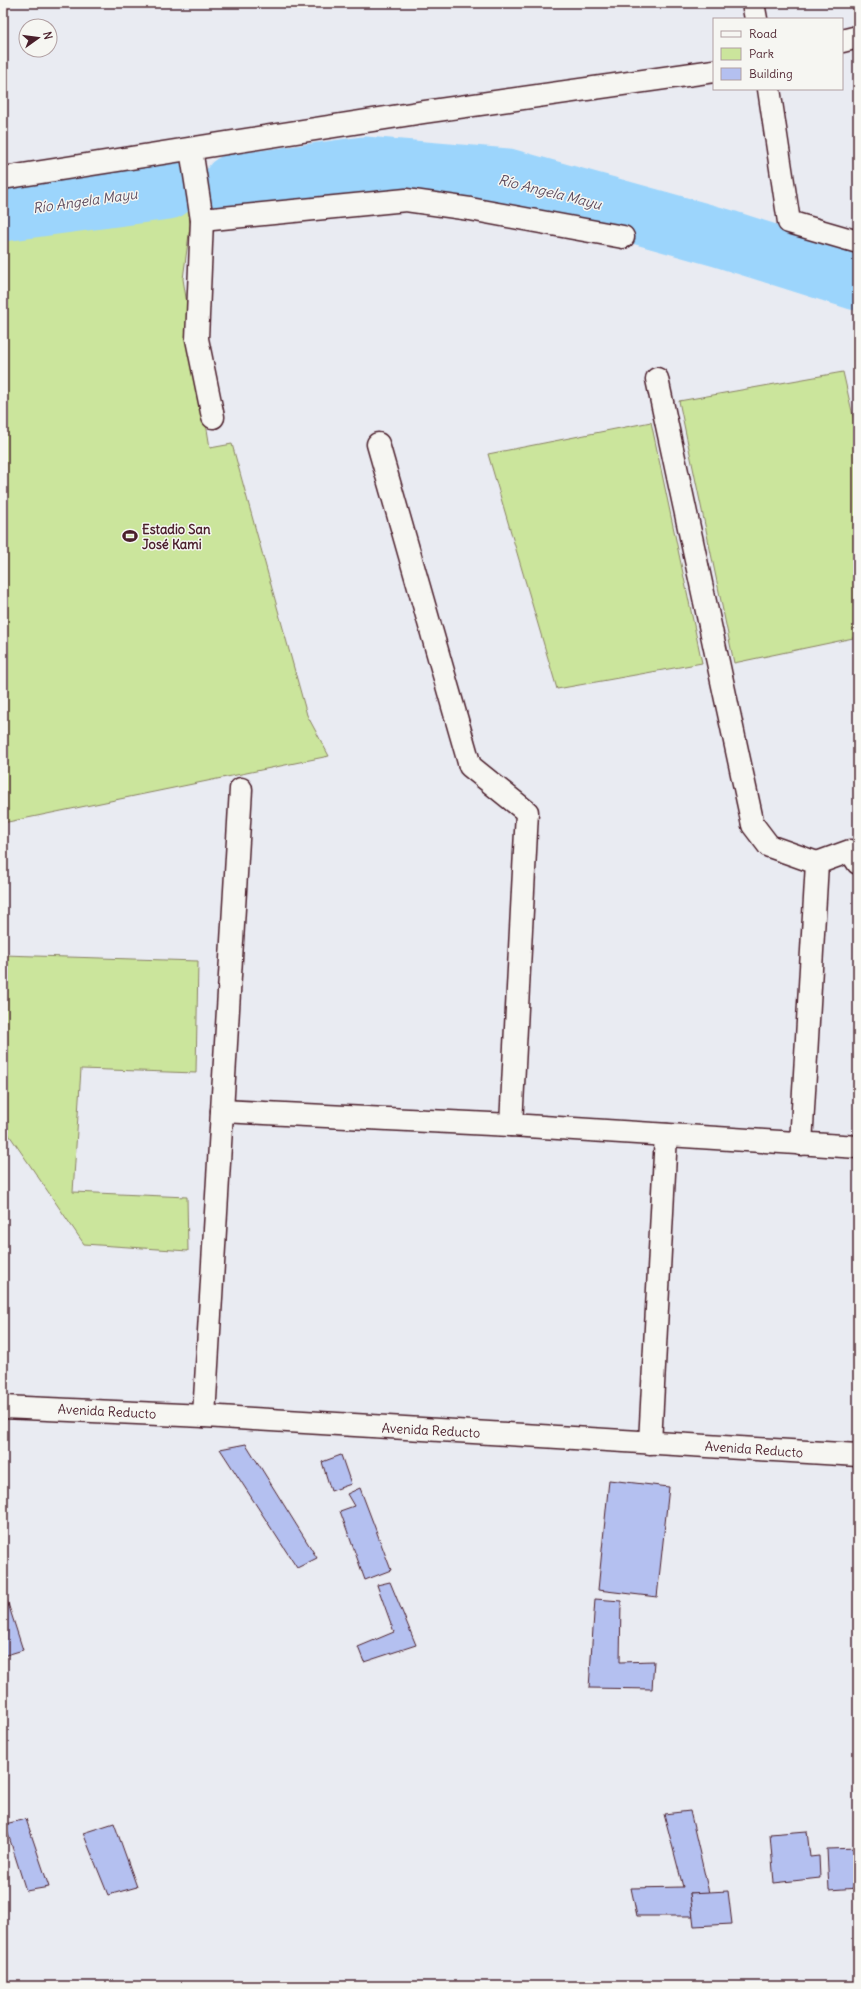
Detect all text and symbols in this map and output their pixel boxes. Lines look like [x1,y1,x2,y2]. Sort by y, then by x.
north arrow [18,18,58,58]
legend [713,18,843,90]
text: Road [749,26,777,41]
text: N [40,30,55,41]
text: Park [749,46,774,61]
text: Building [749,66,793,81]
water label: Río Angela Mayu [497,171,604,214]
water label: Río Angela Mayu [32,185,139,217]
place label: Estadio San José Kami [142,521,211,553]
sports icon: Estadio San José Kami [121,527,139,545]
street label: Avenida Reducto [57,1400,157,1423]
street label: Avenida Reducto [381,1419,481,1442]
street label: Avenida Reducto [704,1438,804,1461]

